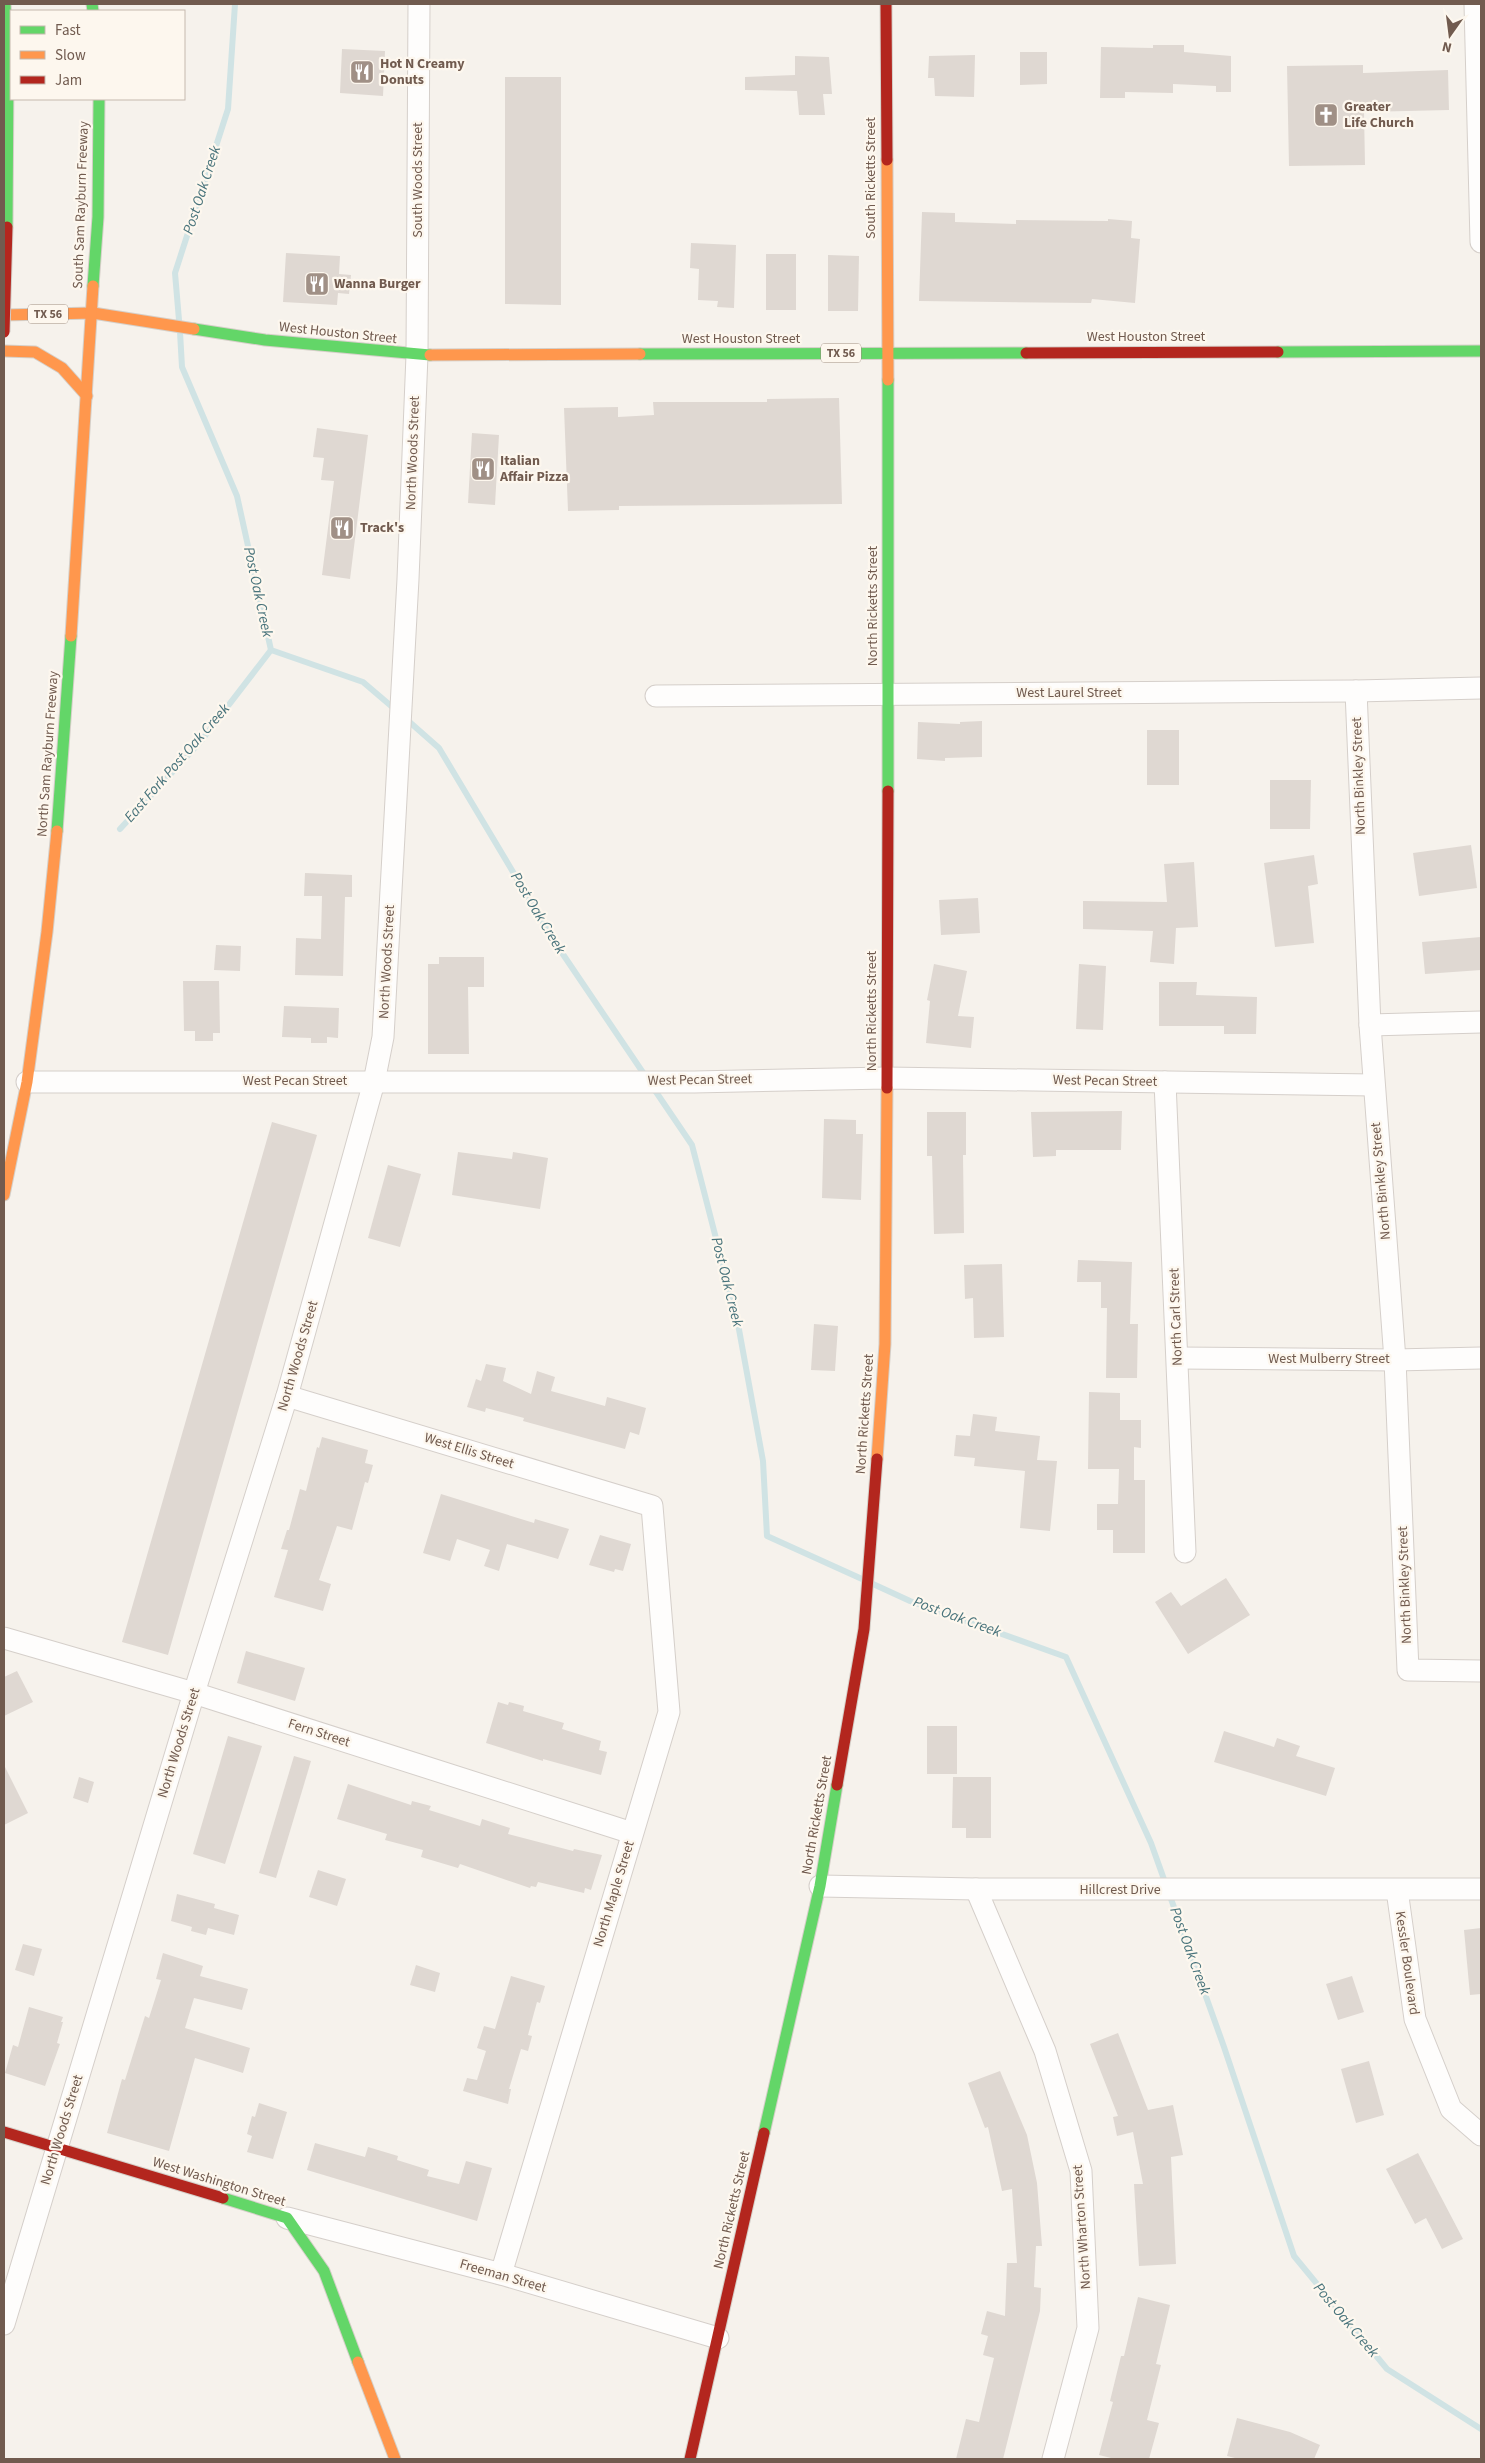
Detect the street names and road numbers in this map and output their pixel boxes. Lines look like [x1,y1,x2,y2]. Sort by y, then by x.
street label: South Ricketts Street [861,117,881,239]
street label: South Sam Rayburn Freeway [68,120,94,289]
street label: South Woods Street [408,122,428,238]
road number: TX 56 [28,304,68,324]
street label: West Houston Street [278,317,398,349]
street label: West Houston Street [1087,327,1206,347]
street label: West Houston Street [682,329,801,349]
road number: TX 56 [821,343,861,362]
street label: North Woods Street [401,395,425,510]
street label: North Ricketts Street [863,545,883,666]
street label: North Sam Rayburn Freeway [32,670,64,838]
street label: West Laurel Street [1016,683,1122,703]
street label: North Binkley Street [1347,716,1371,835]
street label: North Woods Street [374,904,400,1020]
street label: North Ricketts Street [862,950,882,1071]
street label: West Pecan Street [648,1069,753,1091]
street label: West Pecan Street [1053,1070,1158,1092]
street label: West Pecan Street [243,1071,347,1091]
street label: North Binkley Street [1366,1121,1396,1241]
street label: North Carl Street [1164,1267,1188,1366]
street label: North Woods Street [273,1298,323,1414]
street label: West Mulberry Street [1268,1349,1390,1369]
street label: North Ricketts Street [851,1353,879,1475]
street label: West Ellis Street [422,1428,517,1474]
street label: North Binkley Street [1393,1525,1417,1644]
street label: North Woods Street [153,1685,205,1801]
street label: Fern Street [285,1714,353,1752]
street label: North Ricketts Street [797,1754,837,1876]
street label: North Maple Street [588,1838,640,1950]
street label: Hillcrest Drive [1079,1880,1161,1900]
street label: Kessler Boulevard [1390,1910,1424,2016]
street label: North Woods Street [36,2072,88,2188]
street label: North Ricketts Street [709,2149,755,2271]
street label: West Washington Street [150,2152,288,2212]
street label: North Wharton Street [1068,2164,1096,2290]
street label: Freeman Street [457,2254,549,2298]

